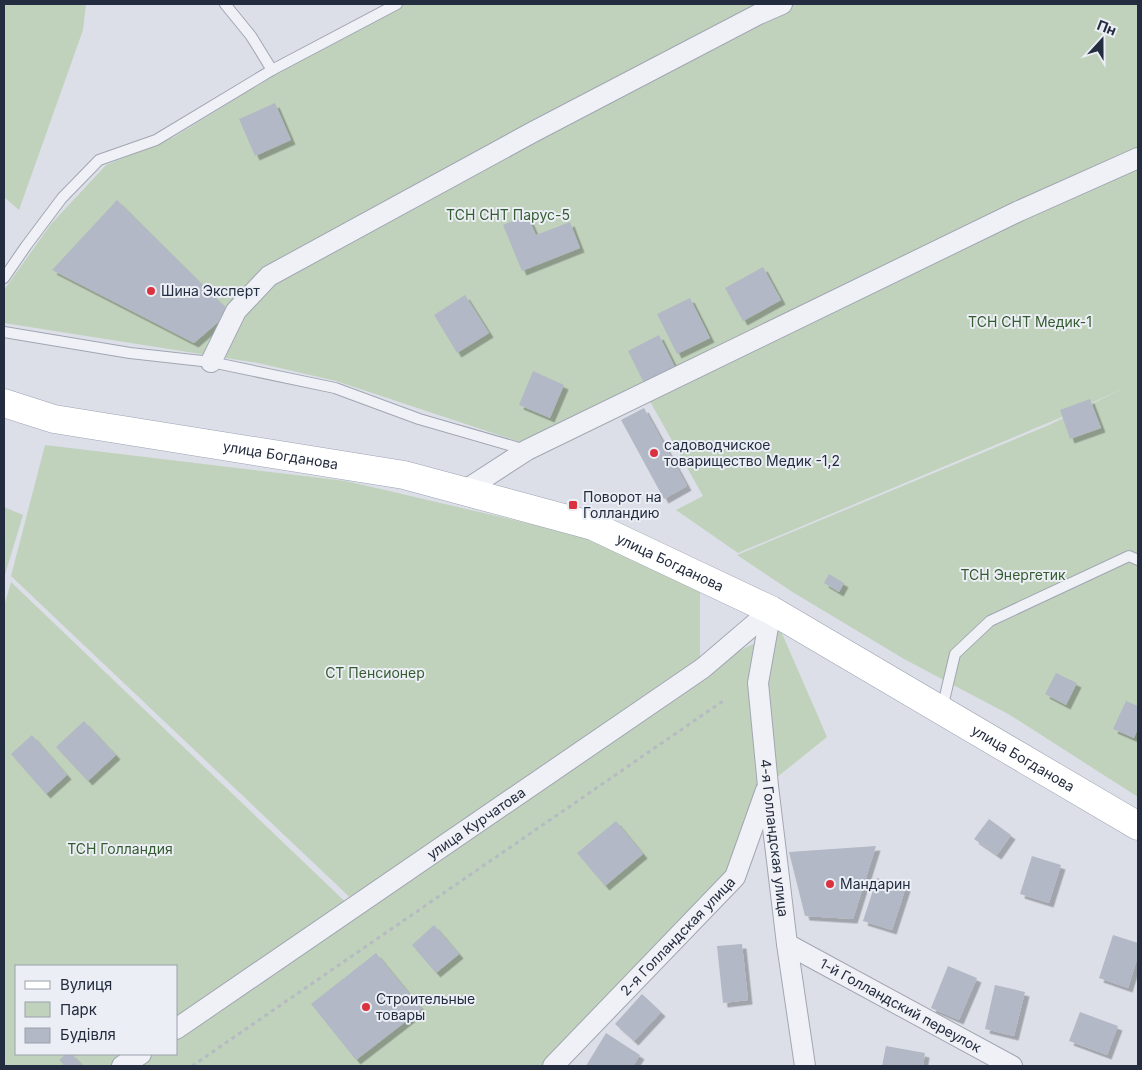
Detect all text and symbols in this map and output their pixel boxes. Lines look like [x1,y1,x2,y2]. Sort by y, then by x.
north arrow [1077,15,1127,65]
text: Пн [1095,16,1119,39]
park label: ТСН СНТ Парус-5 [446,206,570,223]
place label: Шина Эксперт [161,282,260,299]
marker: Шина Эксперт [145,285,157,297]
park label: ТСН СНТ Медик-1 [968,313,1092,330]
place label: садоводчиское товарищество Медик -1,2 [664,436,840,469]
street label: улица Богданова [222,437,340,472]
marker: садоводчиское товарищество Медик -1,2 [648,447,660,459]
place label: Поворот на Голландию [583,488,662,521]
marker: Поворот на Голландию [567,499,579,511]
street label: улица Богданова [614,529,727,594]
park label: ТСН Энергетик [960,566,1066,583]
park label: СТ Пенсионер [325,664,425,681]
street label: улица Богданова [969,721,1078,795]
street label: 4-я Голландская улица [757,758,793,918]
street label: улица Курчатова [423,783,529,863]
park label: ТСН Голландия [67,840,173,857]
street label: 2-я Голландская улица [617,873,738,999]
place label: Мандарин [840,875,911,892]
marker: Мандарин [824,878,836,890]
street label: 1-й Голландский переулок [817,954,985,1056]
legend [15,965,178,1055]
text: Вулиця [60,975,112,994]
place label: Строительные товары [376,990,475,1023]
text: Парк [60,1000,97,1019]
marker: Строительные товары [360,1001,372,1013]
text: Будівля [60,1025,116,1044]

